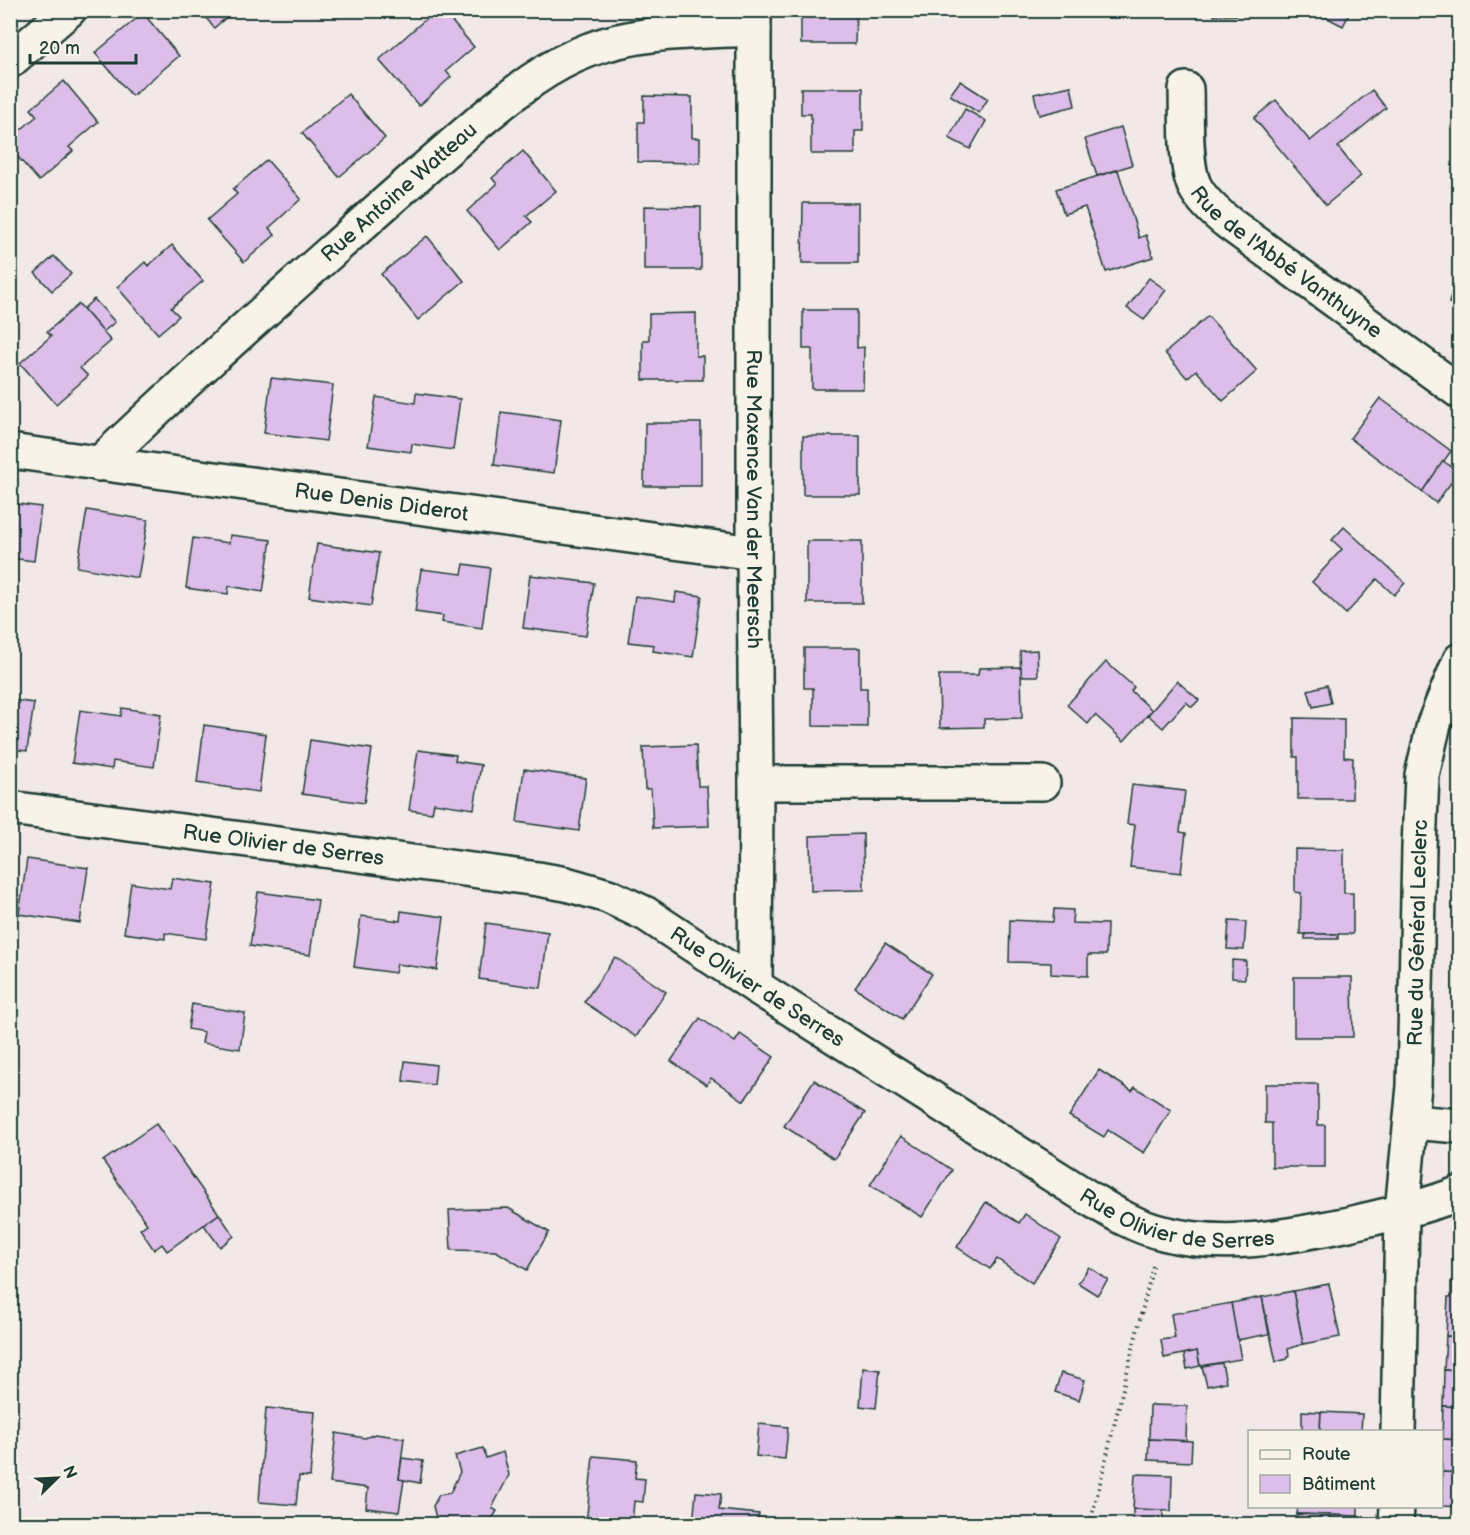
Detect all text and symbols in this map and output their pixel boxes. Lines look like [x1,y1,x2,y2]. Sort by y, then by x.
scale bar [30,27,136,65]
text: 20 m [39,38,80,59]
street label: Rue Antoine Watteau [316,117,482,267]
street label: Rue de l'Abbé Vanthuyne [1185,181,1387,344]
street label: Rue Maxence Van der Meersch [741,349,767,649]
street label: Rue Denis Diderot [293,478,471,526]
street label: Rue Olivier de Serres [181,819,386,871]
street label: Rue du Général Leclerc [1402,819,1433,1046]
street label: Rue Olivier de Serres [665,921,849,1052]
street label: Rue Olivier de Serres [1075,1183,1276,1253]
legend [1248,1430,1443,1508]
text: Route [1302,1444,1351,1465]
north arrow [27,1448,87,1508]
text: N [58,1463,80,1482]
text: Bâtiment [1302,1474,1376,1495]

